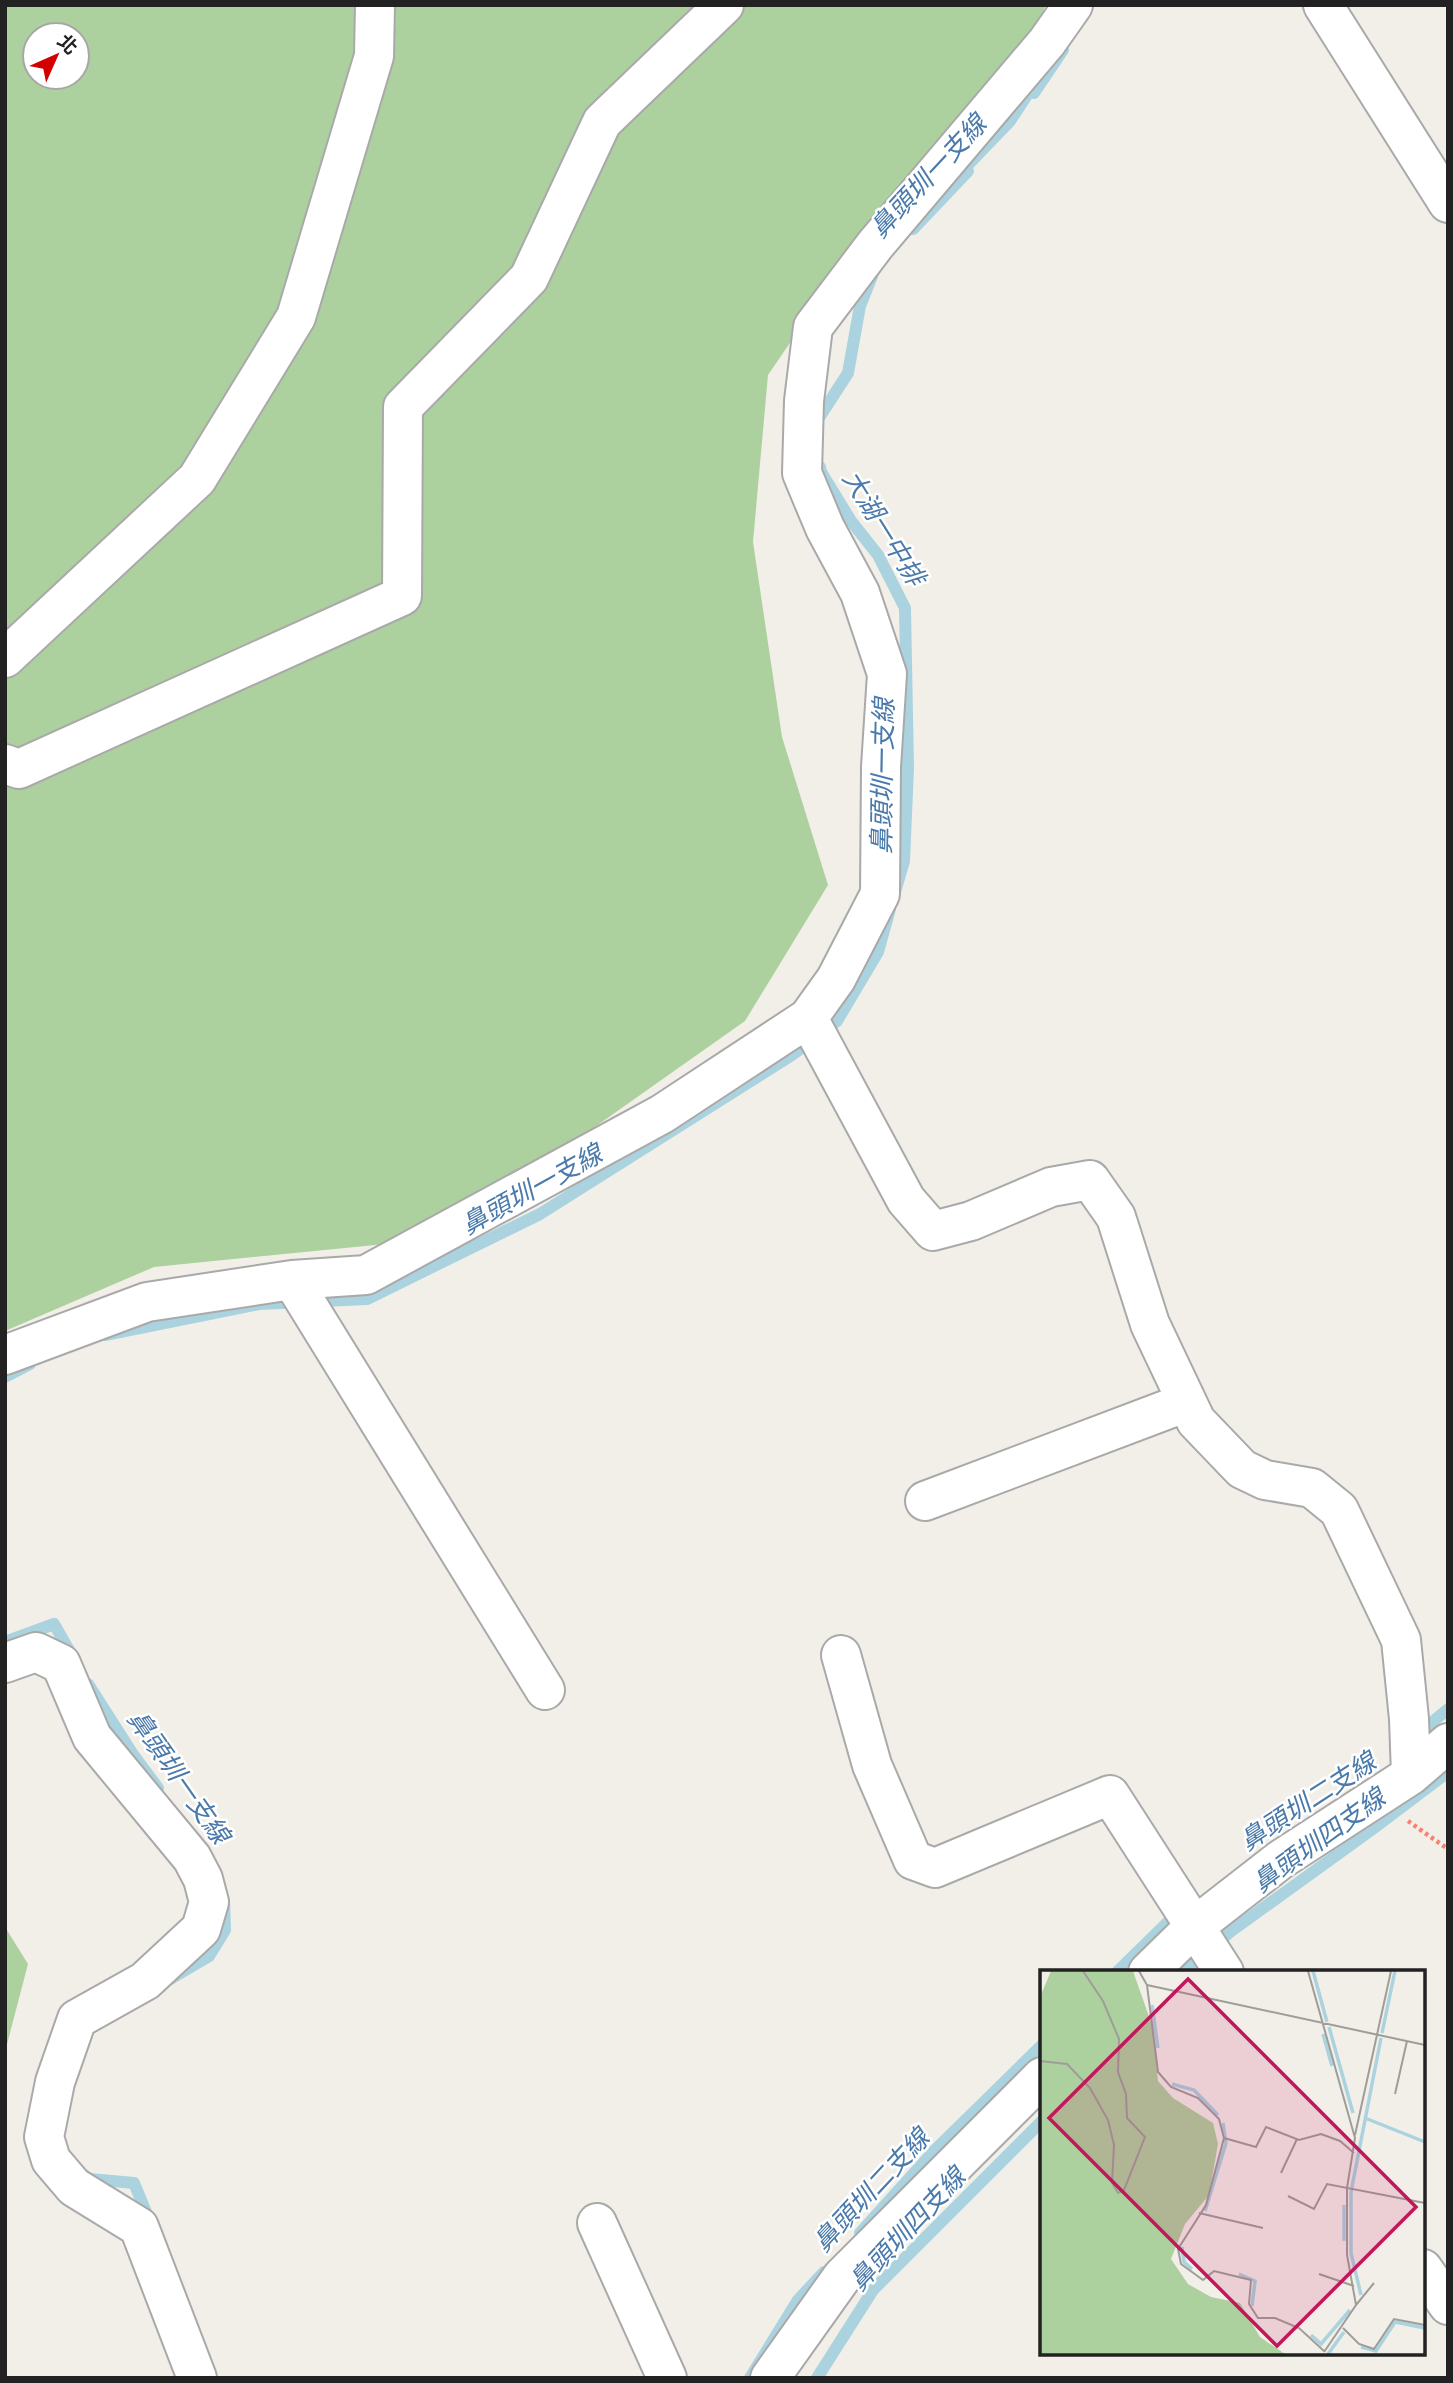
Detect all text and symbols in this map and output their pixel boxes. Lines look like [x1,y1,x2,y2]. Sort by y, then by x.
north arrow [21,21,91,91]
text: 北 [54,29,83,58]
water label: 鼻頭圳一支線 [862,105,994,243]
water label: 大湖一中排 [837,464,934,593]
water label: 鼻頭圳一支線 [864,695,898,854]
water label: 鼻頭圳一支線 [455,1135,609,1239]
water label: 鼻頭圳一支線 [123,1703,239,1851]
water label: 鼻頭圳二支線 [1233,1743,1383,1855]
water label: 鼻頭圳四支線 [1246,1779,1393,1897]
inset map [1040,1970,1425,2355]
water label: 鼻頭圳二支線 [805,2119,937,2257]
water label: 鼻頭圳四支線 [841,2158,973,2296]

